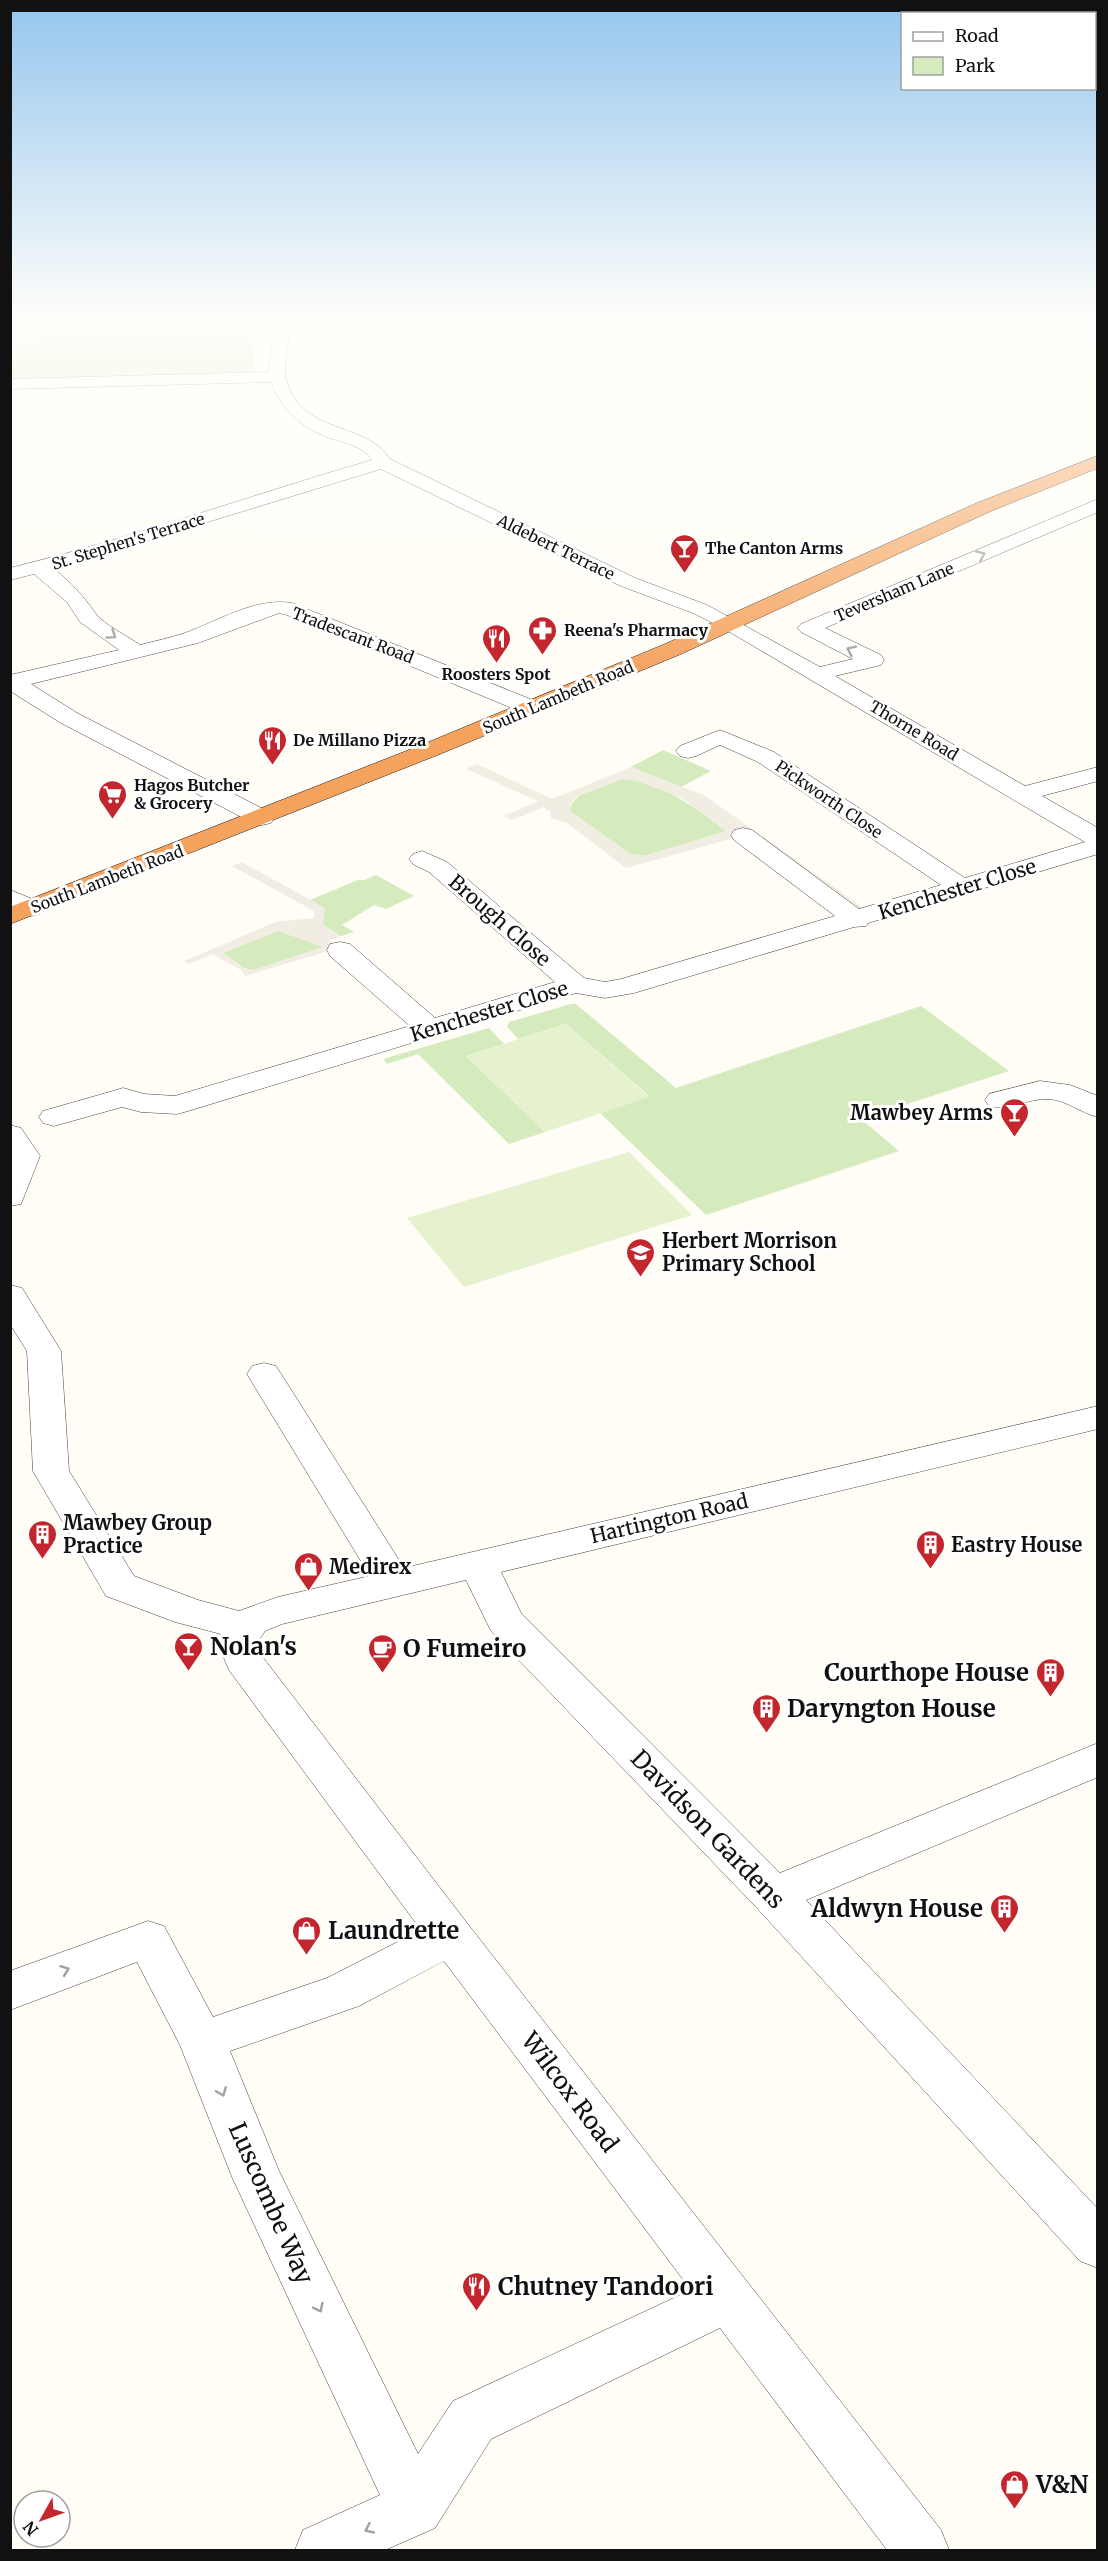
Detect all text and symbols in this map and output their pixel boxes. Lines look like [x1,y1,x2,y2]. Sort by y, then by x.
legend [901,12,1096,90]
text: Road [955,24,999,47]
text: Park [955,54,996,77]
street label: St. Stephen's Terrace [49,508,207,574]
street label: Aldebert Terrace [493,509,618,584]
bar icon: The Canton Arms [668,532,700,574]
place label: The Canton Arms [705,538,843,558]
one-way arrow [975,550,986,562]
street label: Teversham Lane [831,558,957,626]
street label: Tradescant Road [289,603,417,668]
pharmacy icon: Reena's Pharmacy [527,614,559,656]
place label: Reena's Pharmacy [564,620,708,640]
restaurant icon: Roosters Spot [480,622,512,664]
one-way arrow [105,628,116,639]
one-way arrow [847,645,858,657]
street label: South Lambeth Road [480,656,637,738]
place label: Roosters Spot [441,664,551,684]
street label: Thorne Road [866,696,962,764]
restaurant icon: De Millano Pizza [256,724,288,766]
place label: De Millano Pizza [293,730,426,750]
street label: Pickworth Close [772,756,886,842]
place label: Hagos Butcher & Grocery [134,775,250,813]
supermarket icon: Hagos Butcher & Grocery [97,778,129,820]
street label: South Lambeth Road [28,841,186,917]
street label: Kenchester Close [875,853,1039,925]
street label: Brough Close [444,869,556,971]
street label: Kenchester Close [407,975,571,1047]
bar icon: Mawbey Arms [998,1096,1030,1138]
place label: Mawbey Arms [850,1100,993,1125]
place label: Herbert Morrison Primary School [662,1228,837,1276]
school or university icon: Herbert Morrison Primary School [625,1236,657,1278]
street label: Hartington Road [588,1488,750,1548]
place label: Mawbey Group Practice [63,1510,212,1558]
building icon: Mawbey Group Practice [26,1518,58,1560]
building icon: Eastry House [914,1528,946,1570]
place label: Eastry House [951,1532,1083,1557]
shop icon: Medirex [292,1550,324,1592]
place label: Medirex [329,1554,412,1579]
bar icon: Nolan's [173,1630,205,1672]
place label: Nolan's [210,1631,297,1662]
cafe icon: O Fumeiro [366,1632,398,1674]
place label: O Fumeiro [403,1633,526,1664]
building icon: Courthope House [1034,1656,1066,1698]
place label: Courthope House [824,1657,1029,1688]
building icon: Daryngton House [750,1692,782,1734]
place label: Daryngton House [787,1693,996,1724]
street label: Davidson Gardens [624,1743,792,1915]
building icon: Aldwyn House [988,1892,1020,1934]
place label: Aldwyn House [810,1893,983,1924]
shop icon: Laundrette [291,1914,323,1956]
place label: Laundrette [328,1915,459,1946]
one-way arrow [59,1965,70,1977]
street label: Wilcox Road [514,2025,625,2158]
one-way arrow [215,2085,227,2096]
street label: Luscombe Way [222,2117,320,2289]
restaurant icon: Chutney Tandoori [461,2270,493,2312]
place label: Chutney Tandoori [498,2271,713,2302]
one-way arrow [312,2301,323,2312]
shop icon: V&N [999,2468,1031,2510]
place label: V&N [1035,2469,1088,2500]
north arrow [12,2489,72,2549]
text: N [19,2517,42,2540]
one-way arrow [364,2522,375,2534]

